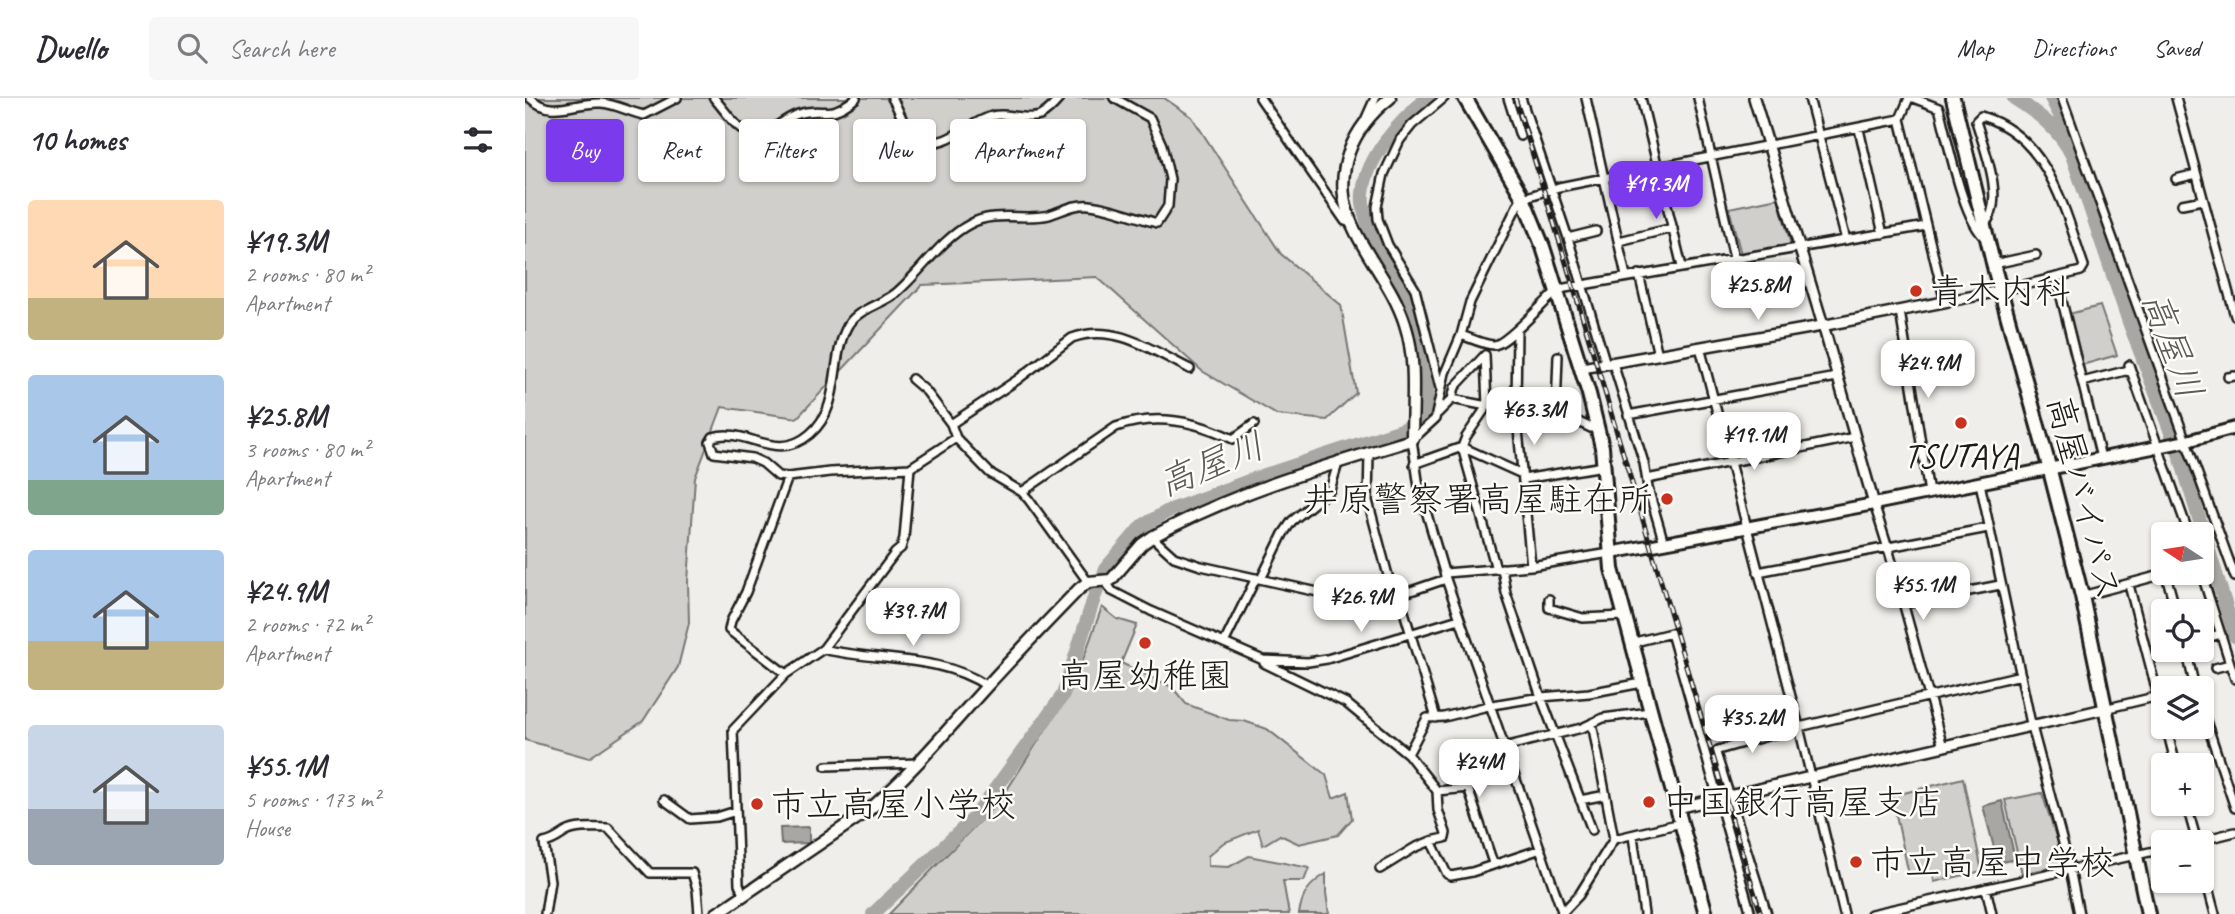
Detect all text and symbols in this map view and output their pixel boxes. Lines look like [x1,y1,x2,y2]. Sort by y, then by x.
search box [149,17,639,80]
text: Dwello [35,27,107,69]
icon: search [173,29,211,67]
text: Search here [229,32,335,65]
text: Map [1957,33,1994,63]
text: Directions [2032,33,2115,63]
text: Saved [2153,33,2200,63]
chip: Buy [546,119,624,182]
chip: Rent [638,119,725,182]
chip: Filters [739,119,839,182]
chip: New [853,119,936,182]
chip: Apartment [950,119,1086,182]
text: 10 homes [28,121,126,159]
icon: filters [459,121,497,159]
pin: ¥19.3M [1599,162,1713,221]
text: ¥19.3M [1625,169,1687,198]
text: ¥19.3M [245,222,326,260]
icon: home [84,228,168,312]
text: 2 rooms · 80 m² [245,260,369,289]
pin: ¥25.8M [1701,262,1815,322]
place label: 青木内科 [1930,269,2070,314]
text: ¥25.8M [1727,270,1789,299]
marker: 青木内科 [1908,283,1924,299]
water label: 高屋川 [2132,285,2214,405]
text: Apartment [245,289,330,318]
pin: ¥24.9M [1871,341,1985,400]
text: ¥24.9M [1897,348,1959,377]
pin: ¥63.3M [1477,388,1591,447]
street label: 高屋バイパス [2037,391,2131,605]
text: ¥63.3M [1502,395,1566,424]
text: ¥25.8M [245,397,326,435]
icon: home [84,403,168,487]
pin: ¥19.1M [1697,412,1811,472]
marker: TSUTAYA [1953,415,1969,431]
text: ¥19.1M [1723,420,1785,449]
water label: 高屋川 [1151,421,1271,507]
place label: TSUTAYA [1903,433,2020,478]
text: 3 rooms · 80 m² [245,435,369,464]
text: Apartment [245,464,330,493]
place label: 井原警察署高屋駐在所 [1303,477,1653,522]
marker: 井原警察署高屋駐在所 [1659,491,1675,507]
north arrow [2151,522,2214,584]
map controls [2151,522,2214,893]
pin: ¥55.1M [1866,562,1980,622]
text: ¥55.1M [1892,570,1954,599]
text: ¥24.9M [245,572,326,610]
pin: ¥26.9M [1304,574,1418,634]
icon: home [84,578,168,662]
text: ¥26.9M [1330,582,1392,611]
pin: ¥39.7M [856,588,970,648]
text: ¥39.7M [882,596,944,625]
button: locate [2151,599,2214,662]
text: 2 rooms · 72 m² [245,610,369,639]
marker: 高屋幼稚園 [1137,635,1153,651]
text: Apartment [245,639,330,668]
place label: 高屋幼稚園 [1057,653,1233,698]
button: layers [2151,676,2214,739]
pin: ¥35.2M [1695,696,1809,755]
text: ¥35.2M [1721,703,1783,732]
pin: ¥24M [1438,740,1520,799]
text: ¥55.1M [245,747,326,785]
text: ¥24M [1455,747,1503,776]
icon: home [84,753,168,837]
button: + [2151,753,2214,816]
place label: 中国銀行高屋支店 [1663,780,1943,825]
place label: 市立高屋小学校 [771,782,1016,827]
text: 5 rooms · 173 m² [245,785,380,814]
marker: 中国銀行高屋支店 [1641,794,1657,810]
marker: 市立高屋小学校 [749,796,765,812]
text: House [245,814,290,843]
button: − [2151,830,2214,893]
place label: 市立高屋中学校 [1870,840,2115,885]
marker: 市立高屋中学校 [1848,854,1864,870]

